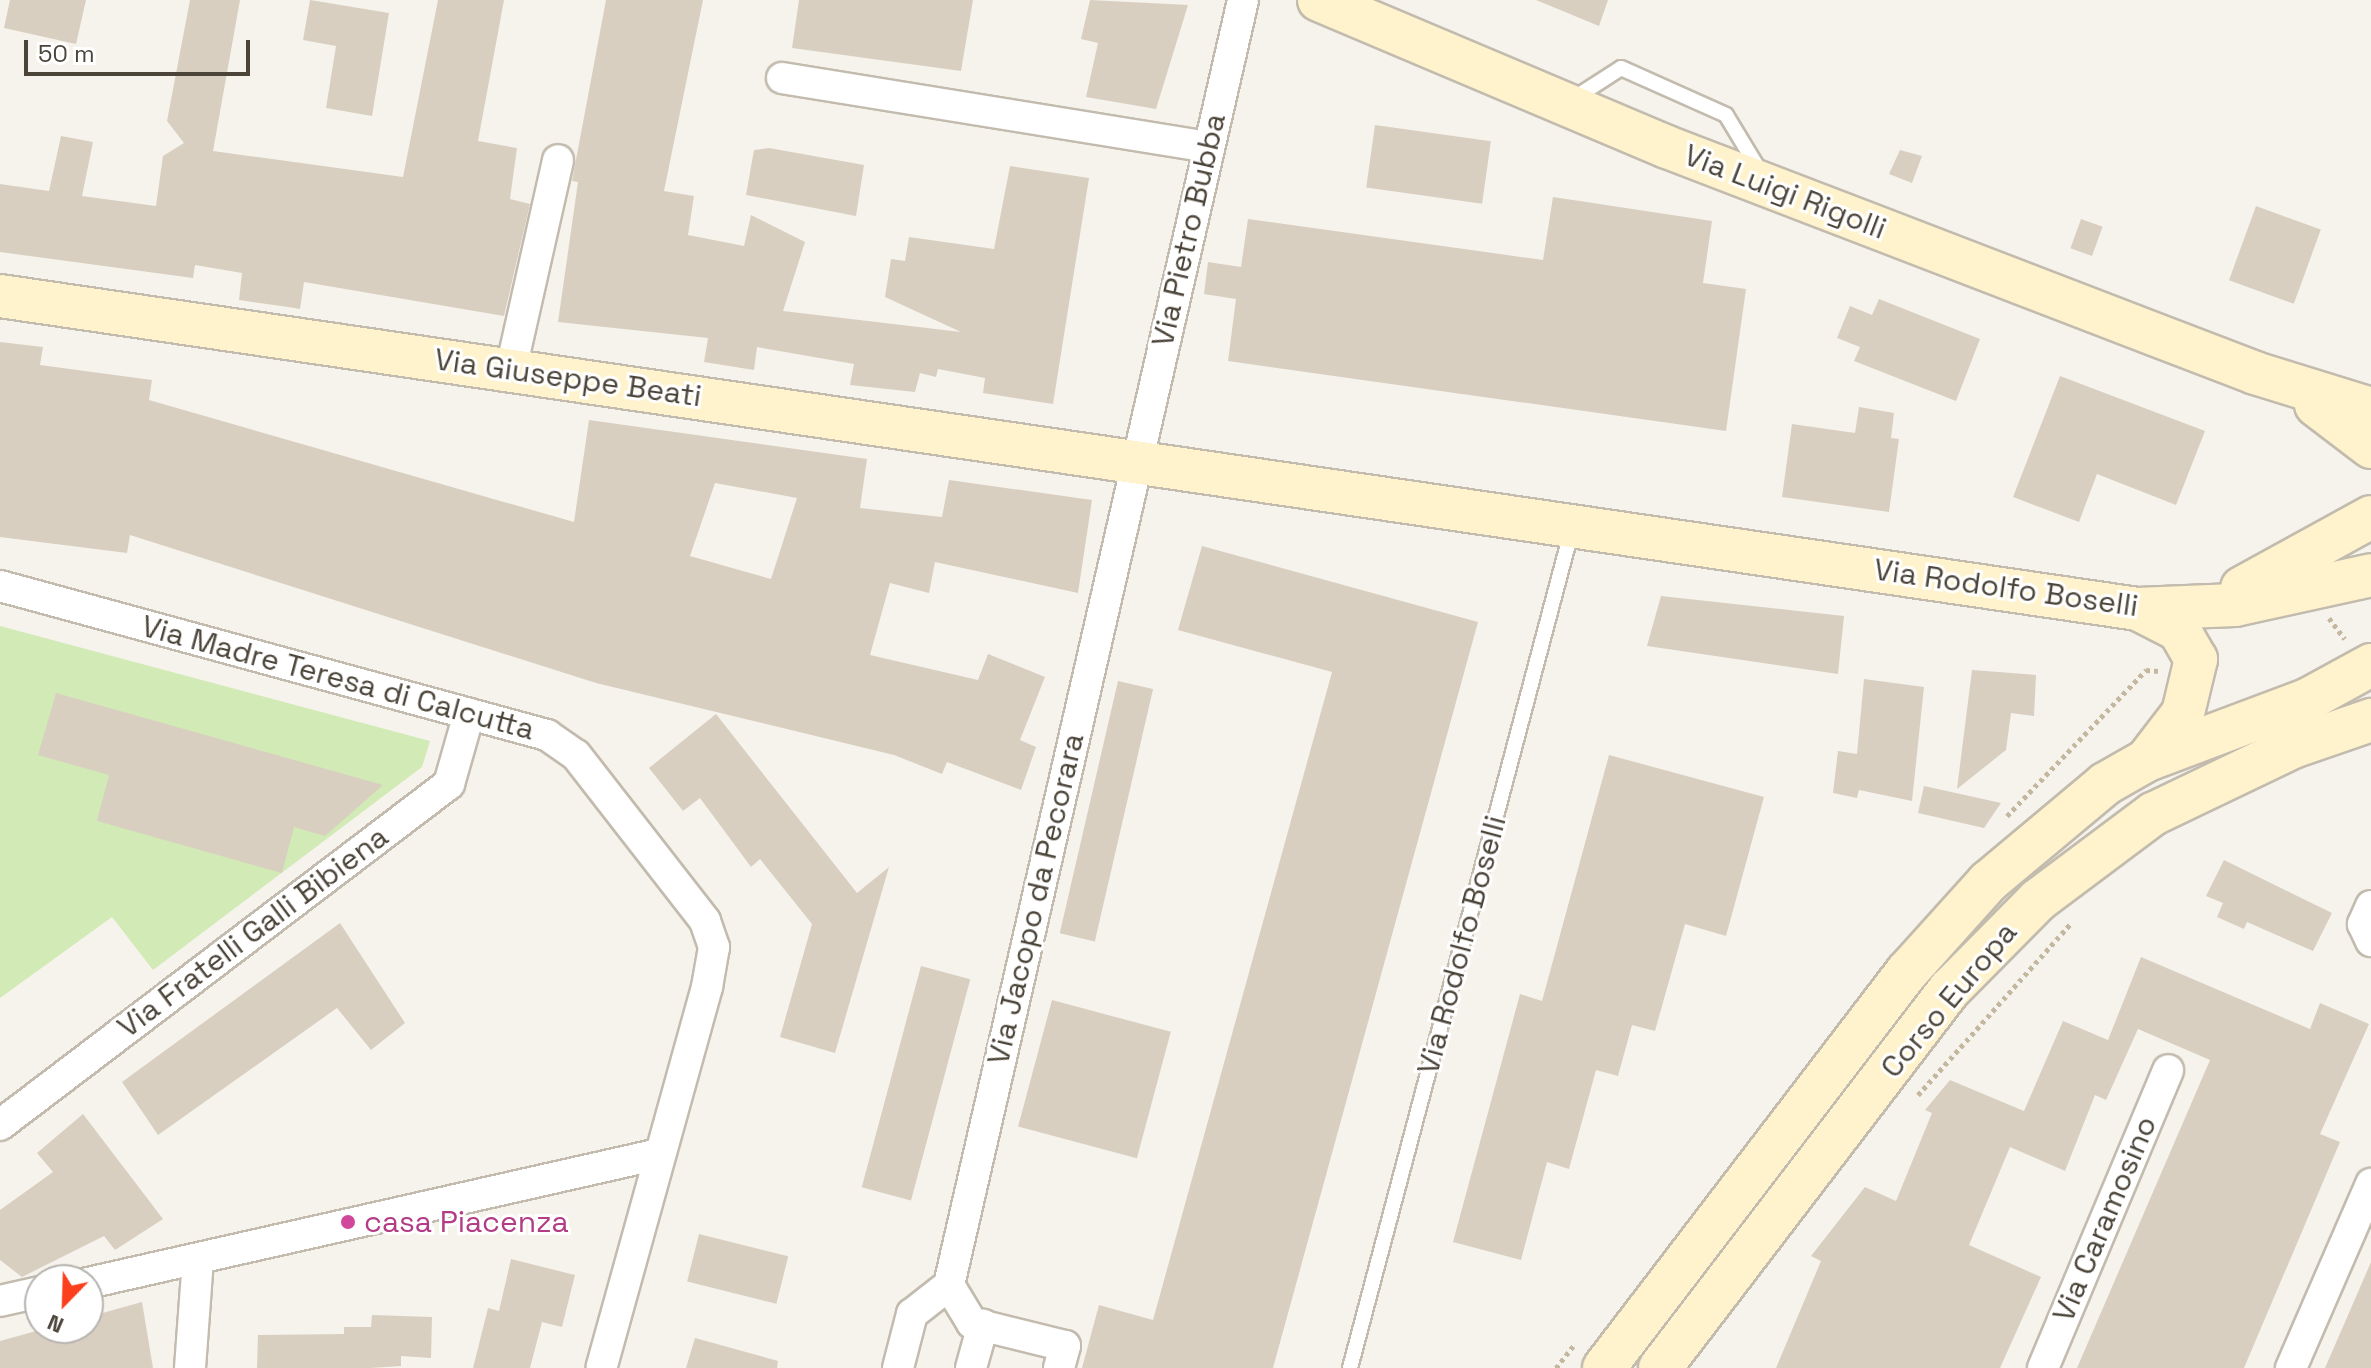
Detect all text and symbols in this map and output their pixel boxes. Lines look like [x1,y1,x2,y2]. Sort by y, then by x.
scale bar [28,24,254,74]
text: 50 m [38,38,95,69]
street label: Via Pietro Bubba [1145,110,1233,350]
street label: Via Luigi Rigolli [1679,137,1891,247]
street label: Via Giuseppe Beati [432,341,704,415]
street label: Via Rodolfo Boselli [1872,552,2140,624]
street label: Via Madre Teresa di Calcutta [137,608,539,748]
street label: Via Jacopo da Pecorara [980,730,1092,1068]
street label: Via Rodolfo Boselli [1410,812,1514,1078]
street label: Via Fratelli Galli Bibiena [111,819,395,1045]
street label: Corso Europa [1874,915,2024,1085]
street label: Via Caramosino [2045,1111,2165,1327]
place label: casa Piacenza [364,1204,569,1240]
marker: casa Piacenza [339,1213,357,1231]
north arrow [24,1264,104,1344]
text: N [43,1308,68,1340]

